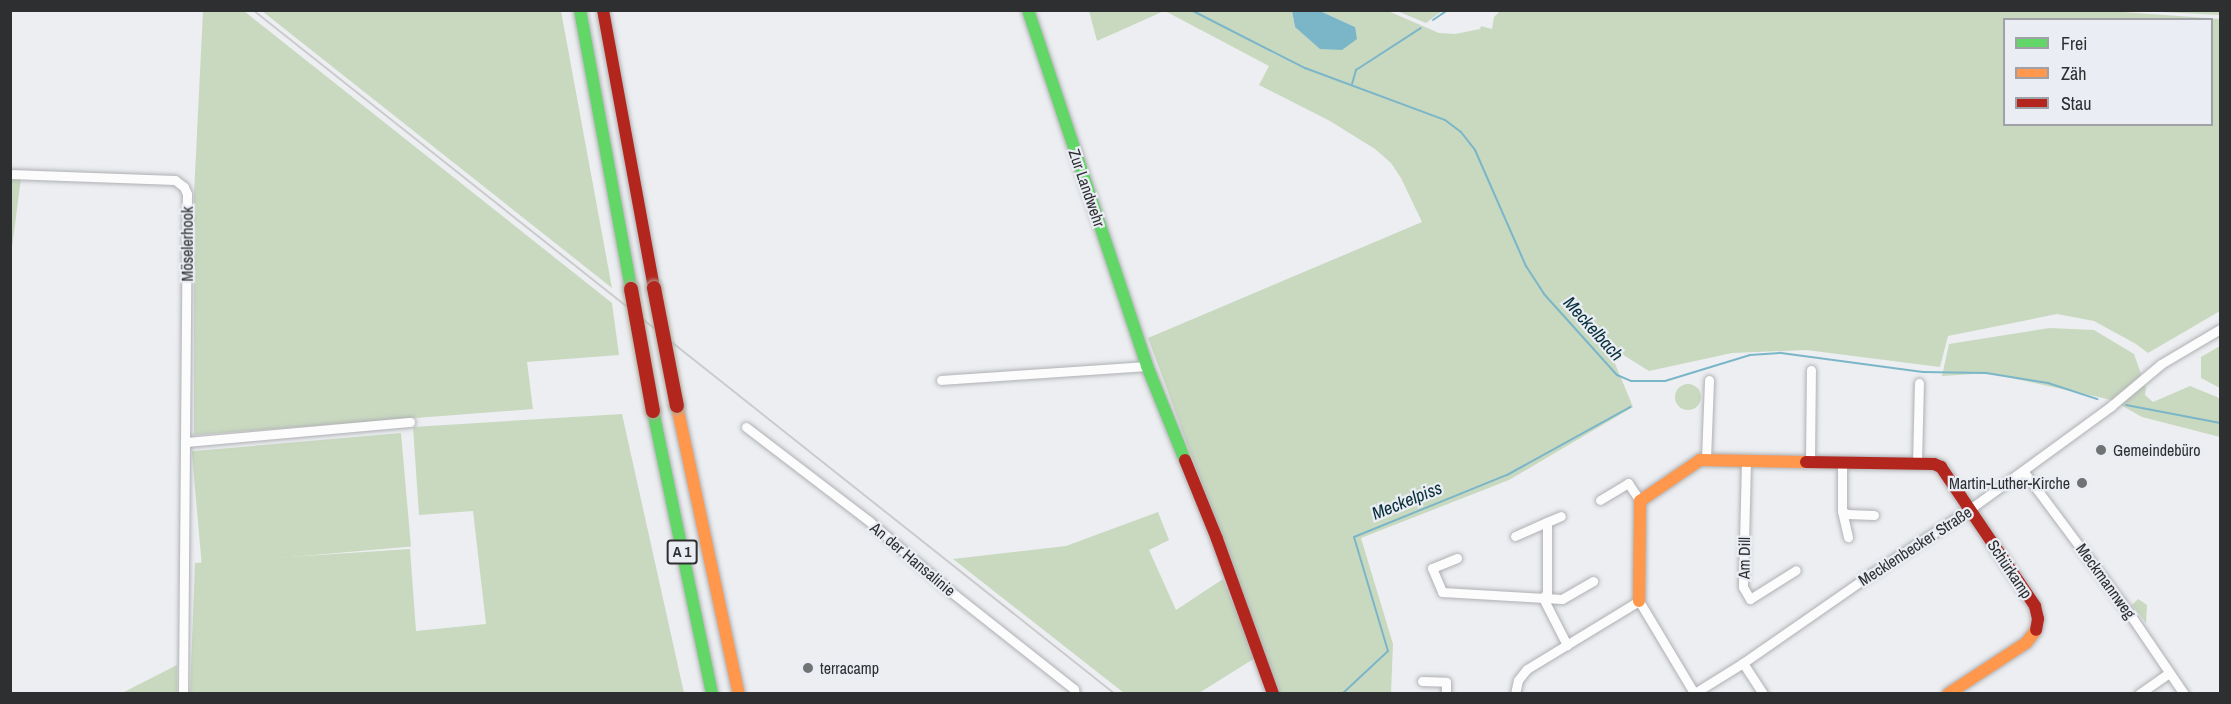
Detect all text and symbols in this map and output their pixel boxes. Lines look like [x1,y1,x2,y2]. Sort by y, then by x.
legend [2003,18,2213,126]
text: Frei [2061,31,2087,56]
text: Zäh [2061,61,2086,86]
text: Stau [2061,91,2091,116]
street label: Zur Landwehr [1065,147,1109,229]
street label: Möselerhook [177,206,197,282]
water label: Meckelbach [1559,293,1627,365]
place label: Gemeindebüro [2113,440,2201,460]
marker: Gemeindebüro [2094,443,2108,457]
place label: Martin-Luther-Kirche [1949,473,2070,493]
marker: Martin-Luther-Kirche [2075,476,2089,490]
water label: Meckelpiss [1369,477,1445,525]
street label: Mecklenbecker Straße [1855,502,1975,590]
street label: An der Hansalinie [867,518,959,600]
street label: Schürkamp [1983,536,2037,602]
street label: Am Dill [1734,537,1754,579]
road number: A 1 [666,540,698,564]
street label: Meckmannweg [2072,540,2140,622]
place label: terracamp [820,658,879,678]
marker: terracamp [801,661,815,675]

